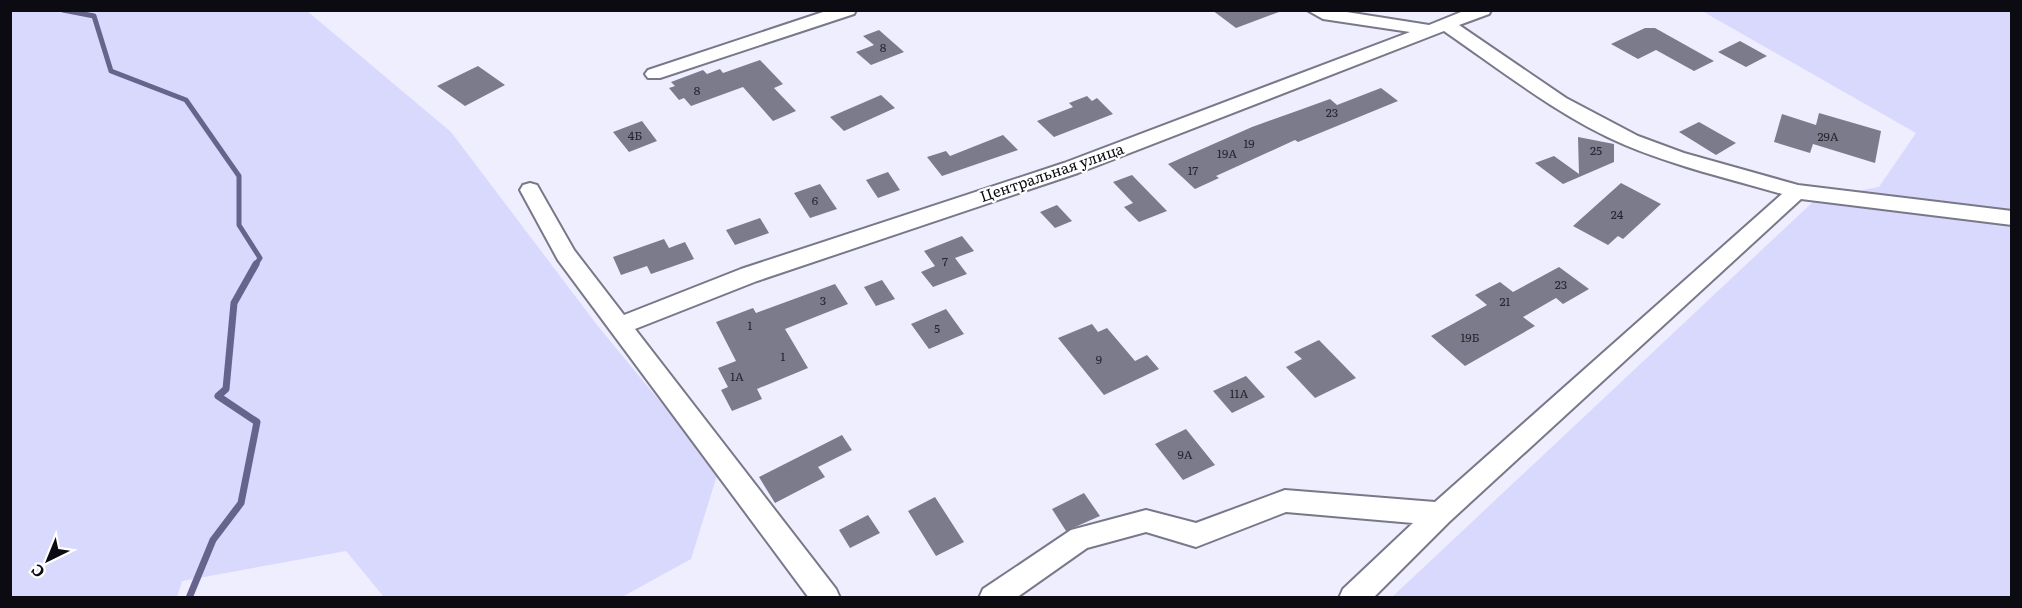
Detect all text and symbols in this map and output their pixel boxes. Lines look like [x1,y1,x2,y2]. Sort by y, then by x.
house number: 8 [880,38,887,56]
house number: 8 [694,81,701,99]
house number: 23 [1326,103,1338,121]
house number: 4Б [628,126,642,144]
house number: 29А [1817,127,1839,145]
house number: 19 [1243,134,1255,152]
street label: Центральная улица [976,136,1127,207]
house number: 25 [1590,141,1602,159]
house number: 19А [1217,144,1237,162]
house number: 17 [1188,161,1198,179]
house number: 6 [812,191,819,209]
house number: 24 [1611,205,1624,223]
house number: 7 [942,252,948,270]
house number: 23 [1555,275,1567,293]
house number: 3 [820,291,826,309]
house number: 21 [1500,292,1511,310]
house number: 1 [748,316,753,334]
house number: 5 [934,319,940,337]
house number: 19Б [1460,328,1480,346]
house number: 1 [781,347,786,365]
house number: 9 [1096,350,1102,368]
house number: 1А [730,367,744,385]
house number: 11А [1230,384,1248,402]
house number: 9А [1177,445,1193,463]
north arrow [18,530,78,590]
text: С [25,559,49,584]

